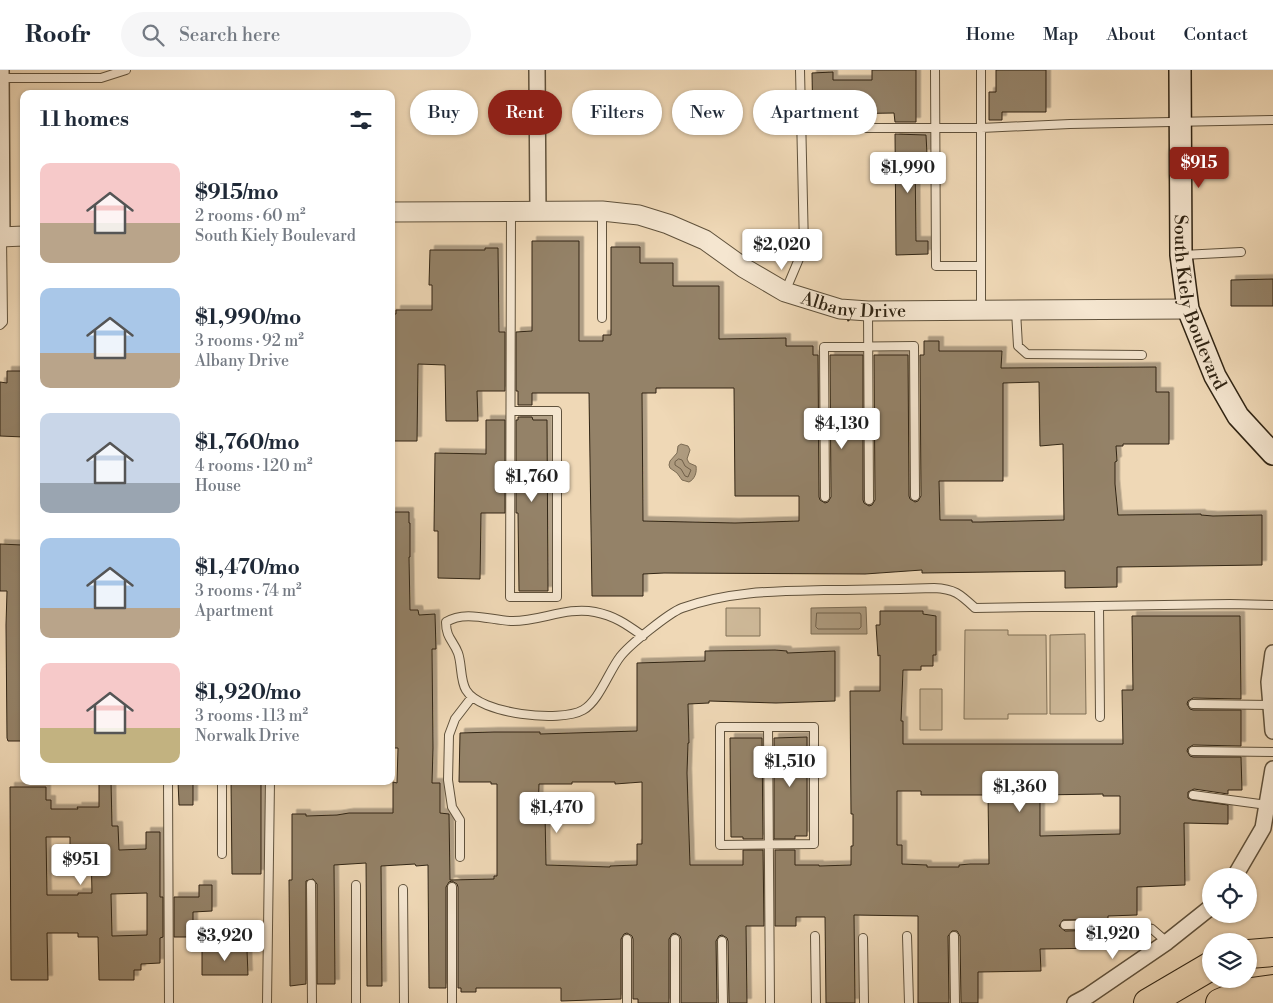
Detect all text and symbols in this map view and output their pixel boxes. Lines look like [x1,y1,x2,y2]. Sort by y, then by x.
search box [121,12,471,57]
text: Roofr [25,20,91,50]
icon: search [139,21,167,49]
text: Search here [179,23,280,47]
text: Home [966,23,1015,46]
text: Map [1043,23,1079,46]
text: About [1107,23,1156,46]
text: Contact [1184,23,1248,46]
chip: Buy [410,90,478,135]
chip: Rent [488,90,562,135]
chip: Filters [572,90,662,135]
chip: New [672,90,743,135]
chip: Apartment [753,90,877,135]
icon: filters [347,106,375,134]
text: 11 homes [40,107,129,133]
pin: $915 [1169,146,1229,189]
pin: $1,990 [867,152,949,194]
text: $915 [1181,153,1217,173]
text: $1,990 [881,158,935,178]
text: $915/mo [195,180,279,206]
icon: home [80,183,140,243]
text: 2 rooms · 60 m² [195,206,306,226]
street label: South Kiely Boulevard [1169,214,1232,395]
text: South Kiely Boulevard [195,226,356,246]
pin: $2,020 [741,228,823,271]
text: $2,020 [753,235,811,255]
street label: Albany Drive [797,286,906,323]
text: $1,990/mo [195,305,301,331]
icon: home [80,308,140,368]
text: 3 rooms · 92 m² [195,331,304,351]
text: Albany Drive [195,351,289,371]
pin: $4,130 [801,408,883,450]
text: $4,130 [815,414,869,434]
text: $1,760/mo [195,430,300,456]
icon: home [80,433,140,493]
text: 4 rooms · 120 m² [195,456,313,476]
pin: $1,760 [491,460,573,503]
text: $1,760 [506,467,558,487]
text: House [195,476,241,496]
text: $1,470/mo [195,555,300,581]
icon: home [80,558,140,618]
text: 3 rooms · 74 m² [195,581,302,601]
text: Apartment [195,601,274,621]
text: $1,920/mo [195,680,301,706]
icon: home [80,683,140,743]
text: 3 rooms · 113 m² [195,706,308,726]
text: Norwalk Drive [195,726,300,746]
pin: $1,510 [749,746,831,788]
text: $1,510 [764,752,816,772]
pin: $1,360 [979,770,1061,813]
text: $1,360 [993,777,1047,797]
pin: $1,470 [516,792,598,834]
text: $1,470 [531,798,583,818]
pin: $951 [51,844,111,886]
text: $951 [62,850,100,870]
map controls [1202,868,1257,988]
button: locate [1202,868,1257,923]
pin: $1,920 [1072,918,1154,960]
pin: $3,920 [184,920,266,962]
text: $1,920 [1086,924,1140,944]
text: $3,920 [197,926,253,946]
button: layers [1202,933,1257,988]

